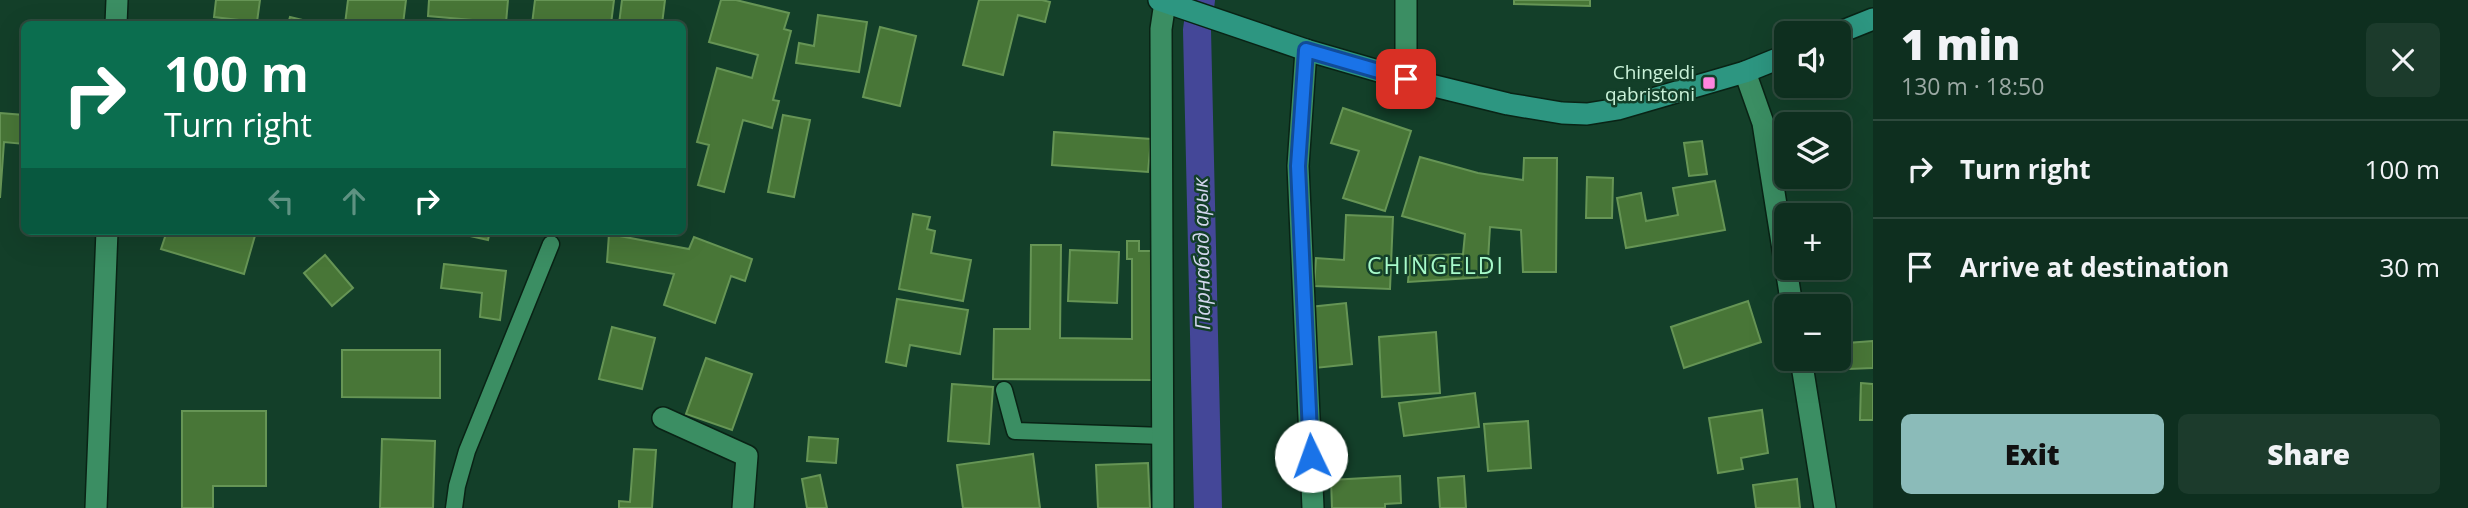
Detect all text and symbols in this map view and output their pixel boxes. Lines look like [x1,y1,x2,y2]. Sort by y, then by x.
text: 1 min [1901,15,2020,72]
map controls [1774,21,1851,371]
button: sound [1774,21,1851,98]
button: close [2366,23,2440,97]
text: 100 m [164,40,309,106]
icon: right [49,49,140,140]
pin [1376,49,1436,109]
place label: Chingeldi qabristoni [1605,59,1695,107]
icon: arrive [1387,60,1425,98]
text: 130 m · 18:50 [1901,70,2044,102]
marker: Chingeldi qabristoni [1701,75,1717,91]
text: Turn right [164,103,312,146]
button: layers [1774,112,1851,189]
icon: right [1901,150,1939,188]
text: Turn right [1960,151,2091,187]
text: 100 m [2365,151,2440,187]
water label: Парнабад арык [1186,176,1216,330]
icon: left [262,182,300,220]
icon: ahead [335,182,373,220]
icon: right [408,182,446,220]
button: + [1774,203,1851,280]
icon: arrive [1901,248,1939,286]
district label: CHINGELDI [1367,249,1505,281]
text: Arrive at destination [1960,249,2229,285]
text: 30 m [2379,249,2440,285]
button: − [1774,294,1851,371]
button: Exit [1901,414,2164,494]
button: Share [2178,414,2440,494]
position arrow [1274,419,1348,493]

